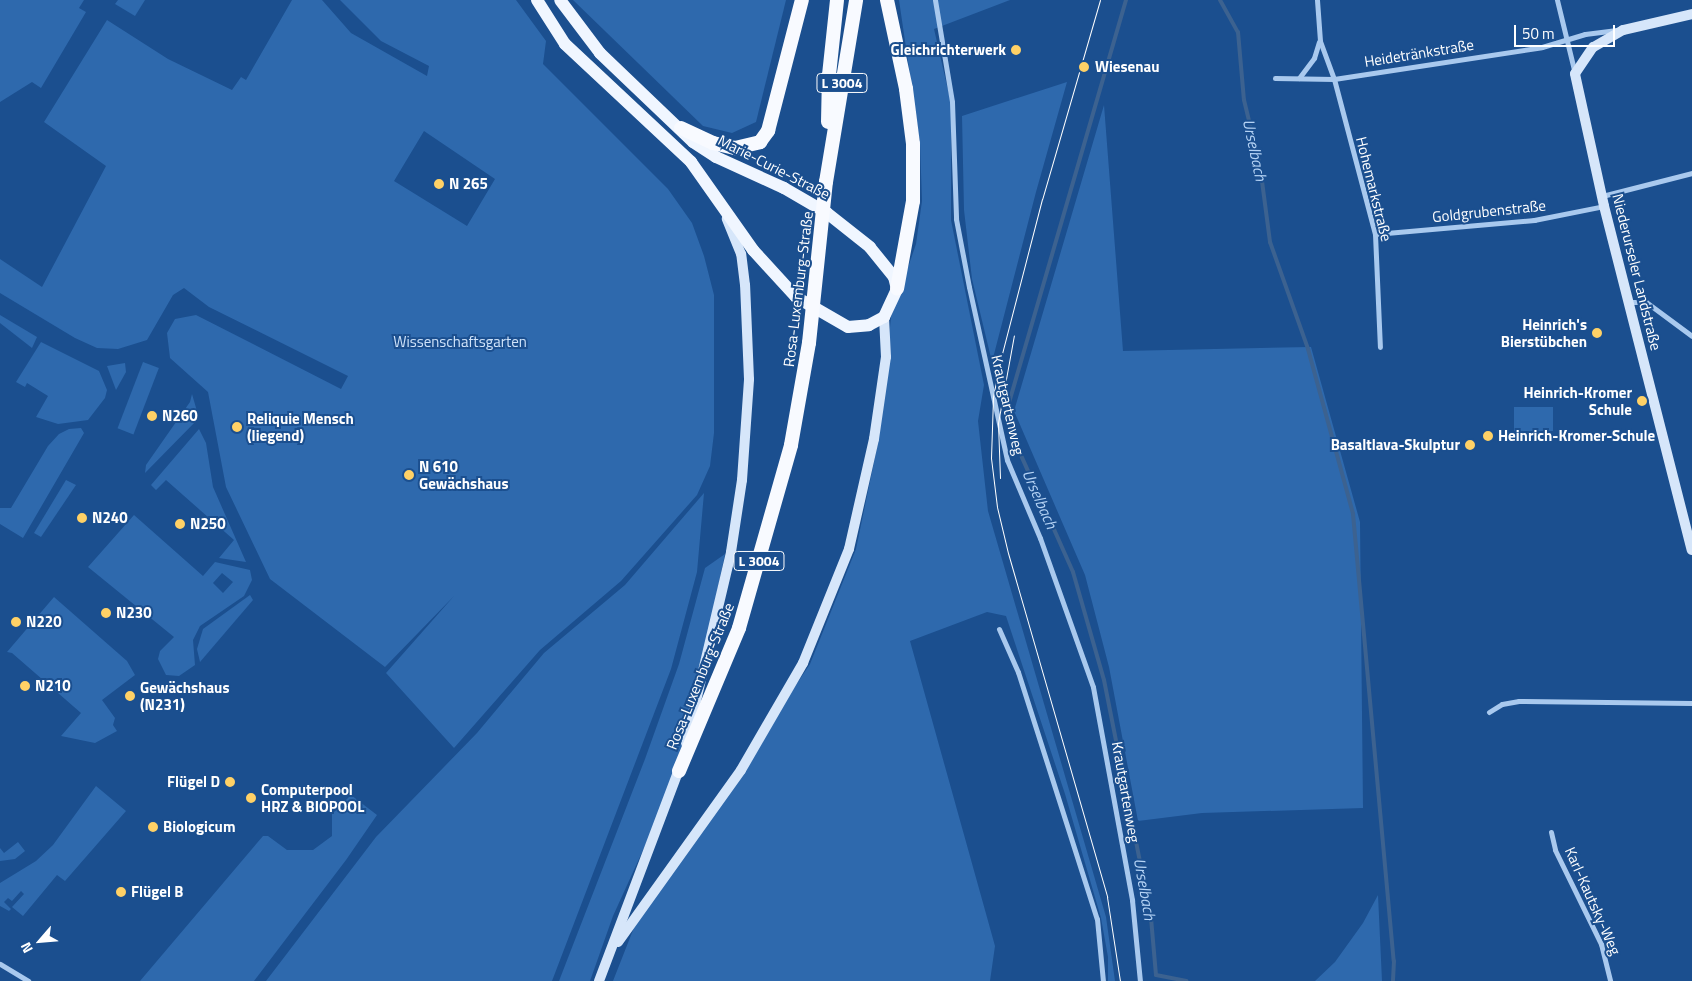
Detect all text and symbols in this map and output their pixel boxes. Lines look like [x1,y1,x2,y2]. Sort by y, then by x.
scale bar [1517,15,1618,47]
text: 50 m [1522,22,1555,45]
street label: Heidetränkstraße [1363,35,1475,71]
place label: Gleichrichterwerk [891,41,1006,59]
marker: Gleichrichterwerk [1010,44,1022,56]
place label: Wiesenau [1095,58,1159,76]
marker: Wiesenau [1077,60,1091,74]
road number: L 3004 [816,72,868,95]
water label: Urselbach [1239,117,1271,183]
street label: Marie-Curie-Straße [715,131,833,203]
street label: Hohemarkstraße [1352,135,1396,243]
place label: N 265 [449,175,488,193]
marker: N 265 [433,178,445,190]
street label: Niederurseler Landstraße [1609,192,1665,352]
street label: Goldgrubenstraße [1431,196,1547,226]
street label: Rosa-Luxemburg-Straße [780,210,816,368]
place label: Heinrich's Bierstübchen [1501,315,1587,350]
marker: Heinrich's Bierstübchen [1591,327,1603,339]
park label: Wissenschaftsgarten [393,333,527,351]
street label: Krautgartenweg [988,353,1028,457]
place label: Heinrich-Kromer Schule [1523,383,1632,418]
marker: Heinrich-Kromer Schule [1636,395,1648,407]
place label: N260 [162,407,198,425]
place label: Reliquie Mensch (liegend) [247,409,354,444]
marker: N260 [146,410,158,422]
marker: Reliquie Mensch (liegend) [231,421,243,433]
place label: Heinrich-Kromer-Schule [1498,427,1655,445]
marker: Heinrich-Kromer-Schule [1482,430,1494,442]
place label: Basaltlava-Skulptur [1331,436,1460,454]
marker: Basaltlava-Skulptur [1464,439,1476,451]
place label: N 610 Gewächshaus [419,457,508,492]
water label: Urselbach [1018,466,1062,532]
marker: N 610 Gewächshaus [403,469,415,481]
place label: N240 [92,509,128,527]
marker: N240 [76,512,88,524]
place label: N250 [190,515,226,533]
marker: N250 [174,518,186,530]
road number: L 3004 [733,550,785,572]
street label: Rosa-Luxemburg-Straße [662,600,738,752]
place label: N230 [116,604,152,622]
marker: N230 [100,607,112,619]
place label: N220 [26,613,62,631]
marker: N220 [10,616,22,628]
place label: N210 [35,677,71,695]
place label: Gewächshaus (N231) [140,678,229,713]
marker: N210 [19,680,31,692]
marker: Gewächshaus (N231) [124,690,136,702]
street label: Krautgartenweg [1108,740,1144,844]
place label: Flügel D [167,773,220,791]
marker: Flügel D [224,776,236,788]
place label: Computerpool HRZ & BIOPOOL [261,780,364,815]
marker: Computerpool HRZ & BIOPOOL [245,792,257,804]
place label: Biologicum [163,818,235,836]
marker: Biologicum [147,821,159,833]
street label: Karl-Kautsky-Weg [1561,844,1625,958]
water label: Urselbach [1130,856,1160,922]
place label: Flügel B [131,883,183,901]
marker: Flügel B [115,886,127,898]
north arrow [15,916,65,966]
text: N [15,939,38,957]

